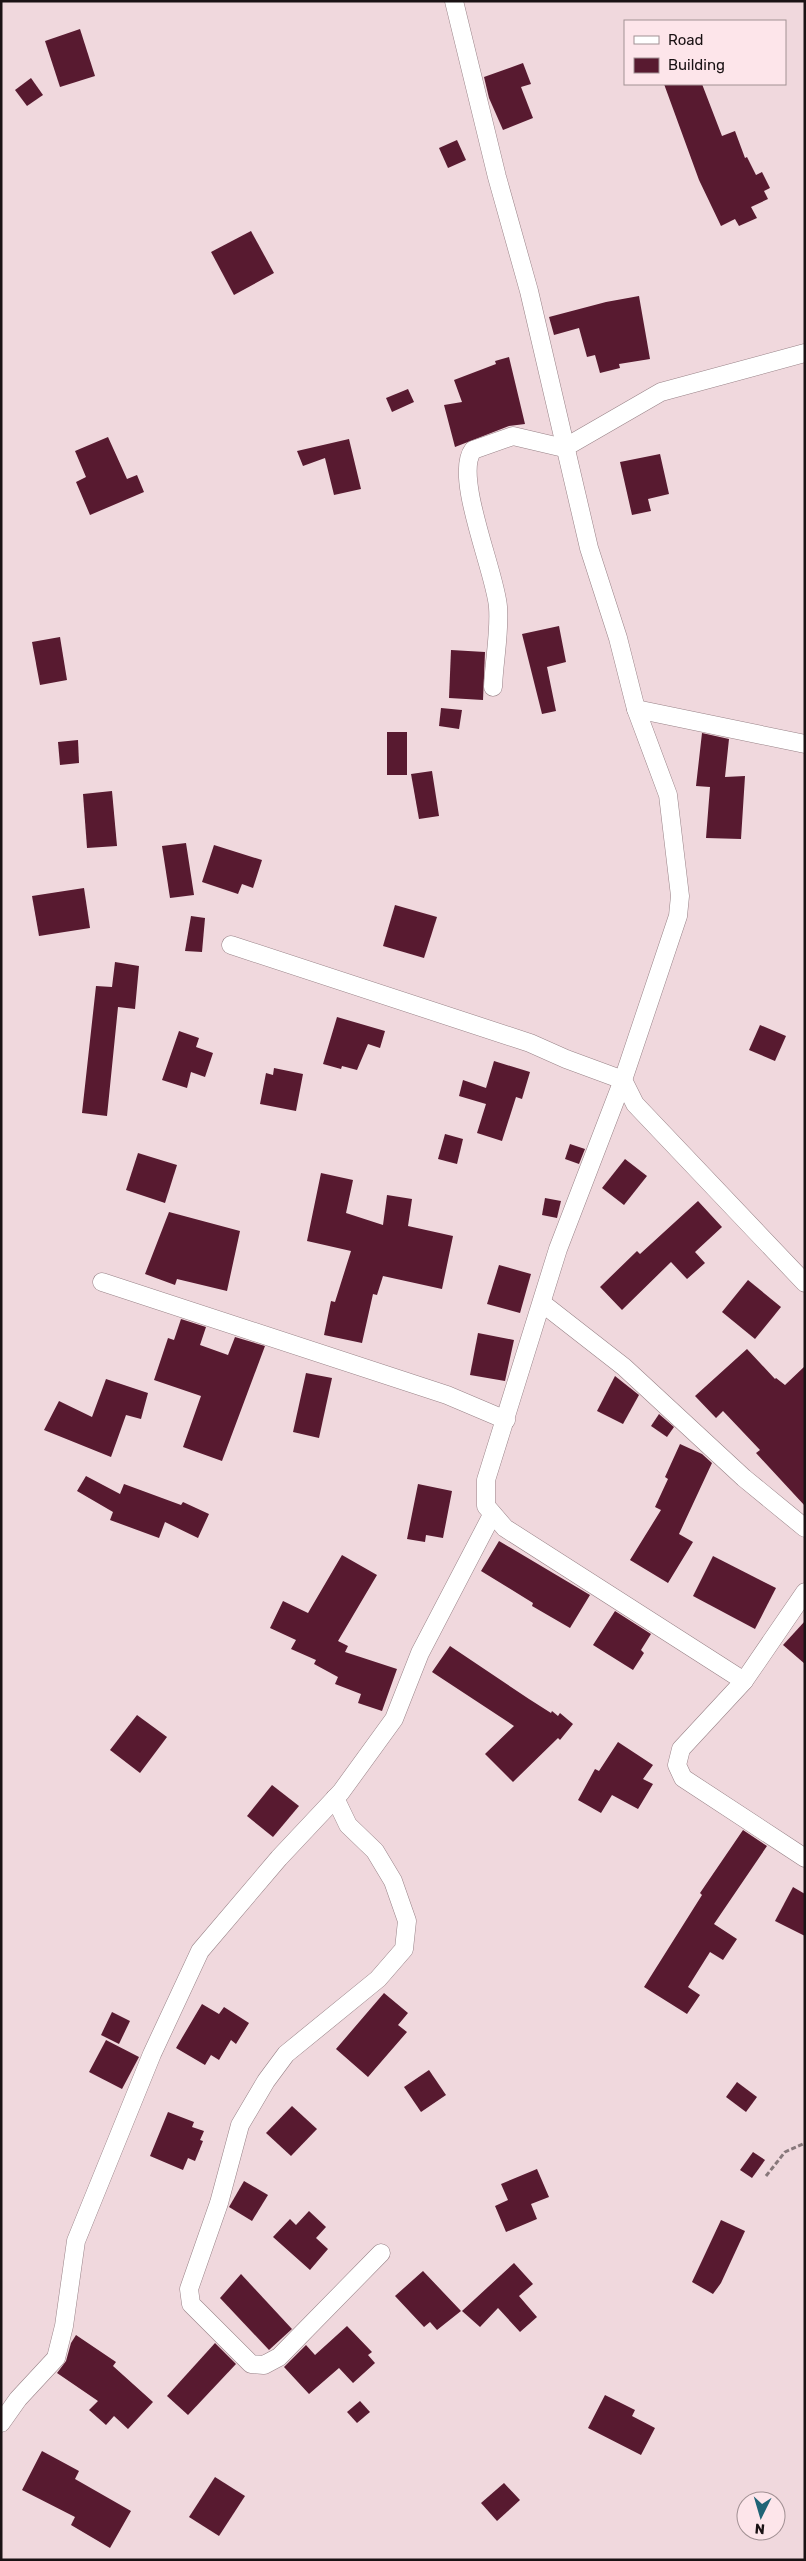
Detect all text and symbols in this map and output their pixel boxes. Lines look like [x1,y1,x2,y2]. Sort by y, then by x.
legend [624,20,786,85]
text: Road [668,31,704,49]
text: Building [668,56,725,74]
north arrow [736,2491,786,2541]
text: N [754,2520,766,2537]

